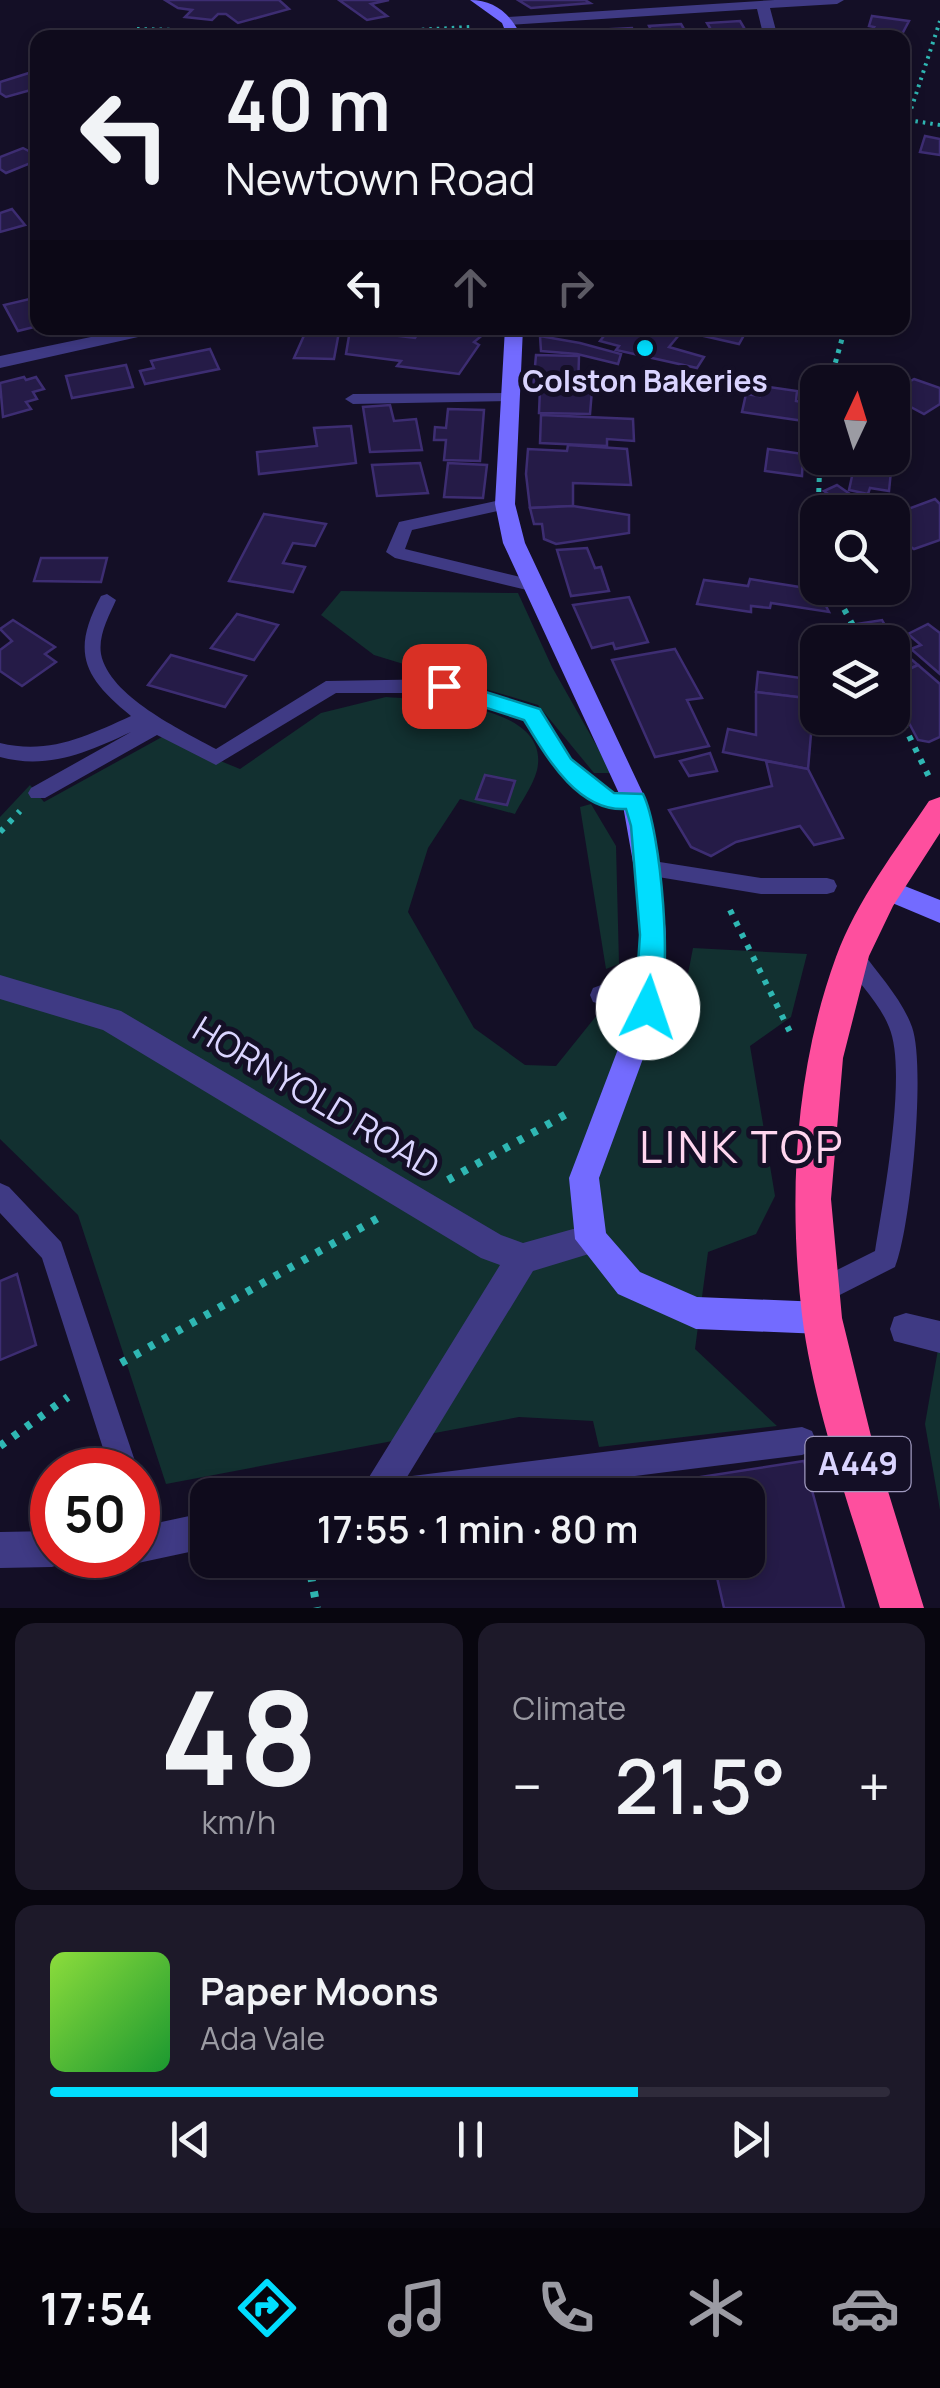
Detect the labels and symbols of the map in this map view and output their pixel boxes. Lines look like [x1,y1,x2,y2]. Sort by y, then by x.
marker: Colston Bakeries [634,337,656,359]
place label: Colston Bakeries [522,360,768,401]
north arrow [800,365,910,475]
pin [402,644,487,729]
position arrow [596,956,700,1060]
street label: HORNYOLD ROAD [184,1005,449,1190]
district label: LINK TOP [639,1115,845,1177]
road number: A449 [806,1437,910,1491]
speed limit sign: 50 [30,1448,160,1578]

